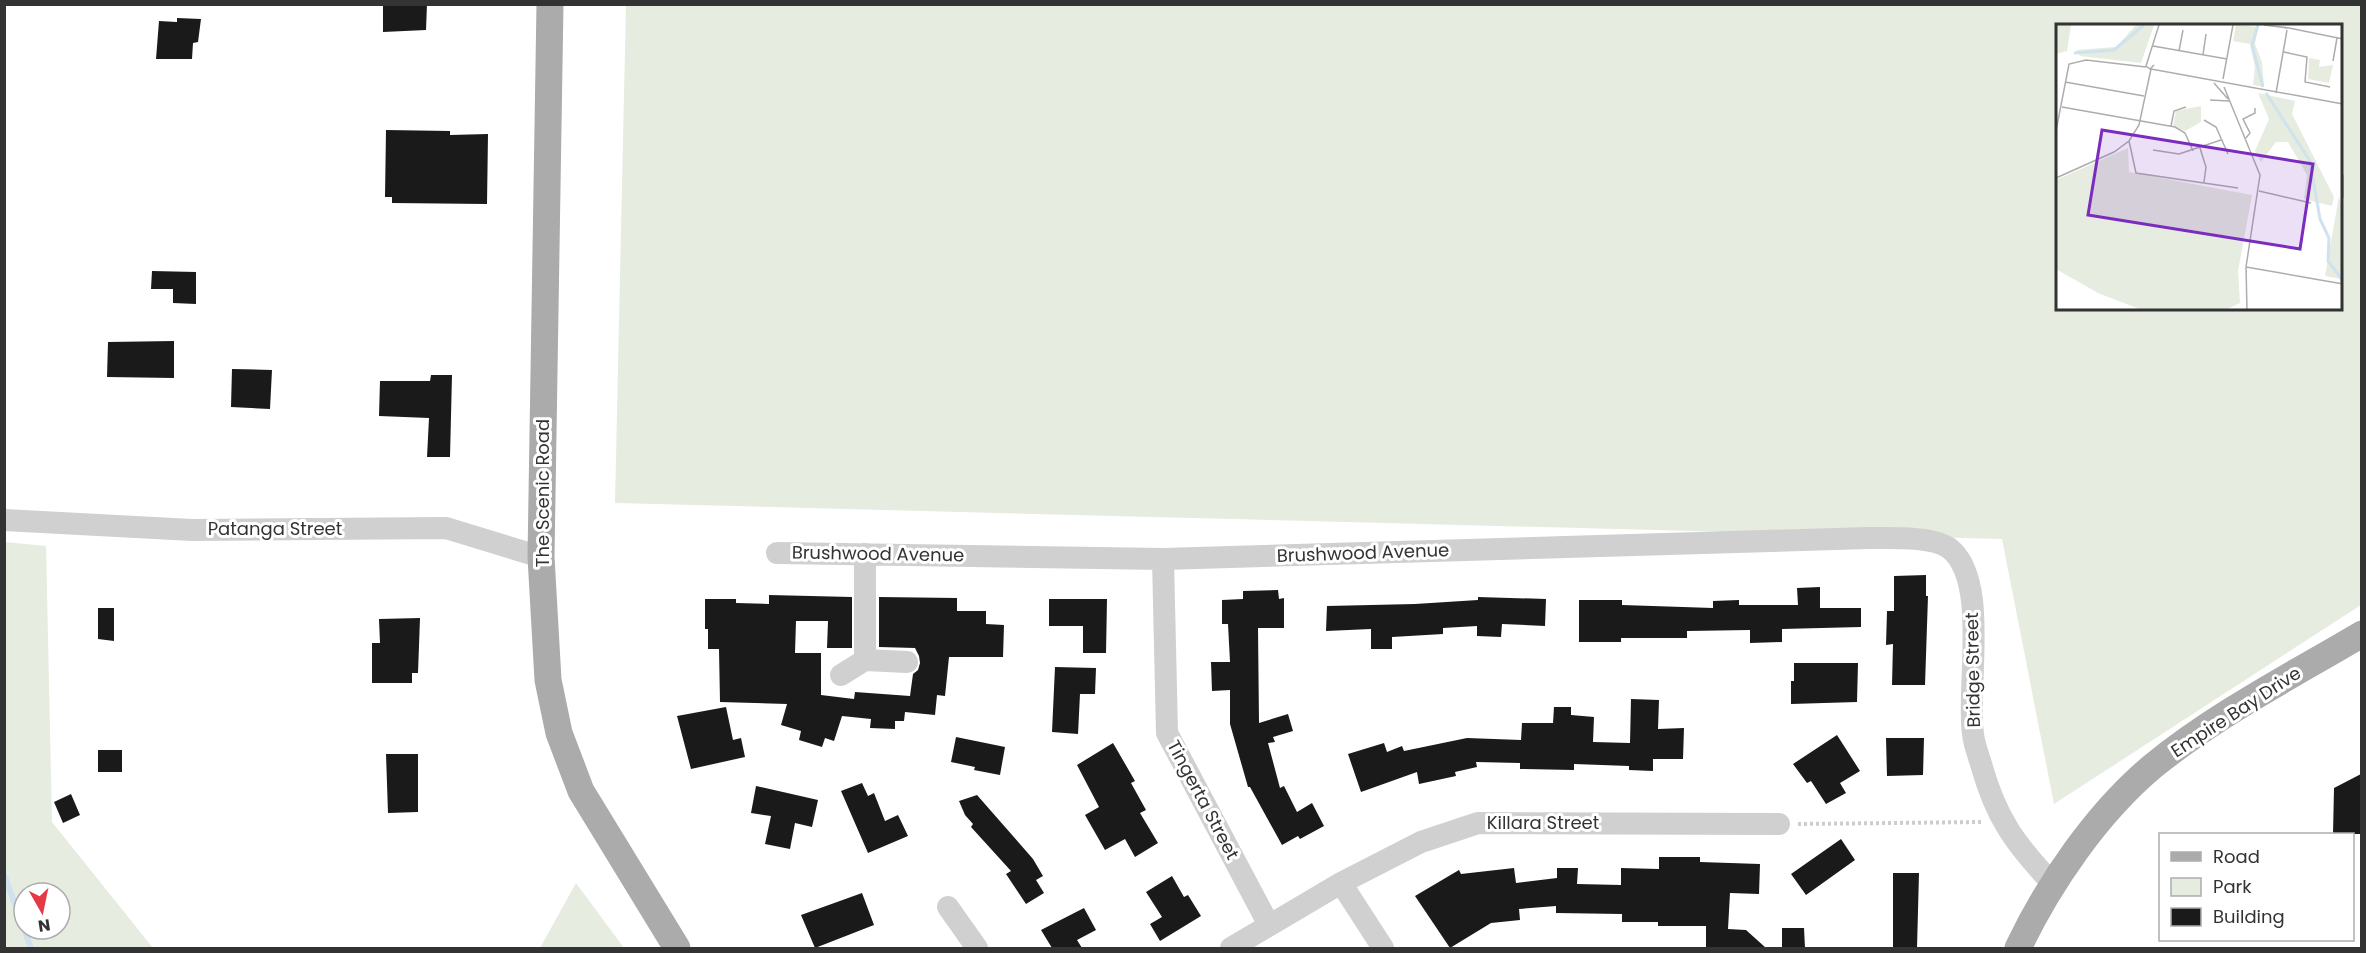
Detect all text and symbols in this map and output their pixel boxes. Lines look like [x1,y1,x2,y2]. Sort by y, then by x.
inset map [2056,24,2342,310]
street label: The Scenic Road [530,419,555,567]
street label: Patanga Street [208,516,342,541]
street label: Brushwood Avenue [1276,537,1450,568]
street label: Brushwood Avenue [792,539,964,568]
street label: Bridge Street [1959,612,1986,728]
street label: Empire Bay Drive [2166,660,2306,763]
street label: Tingerta Street [1161,736,1245,864]
street label: Killara Street [1487,810,1599,835]
legend [2159,833,2354,941]
text: Road [2213,844,2260,869]
text: Park [2213,874,2252,899]
north arrow [12,881,72,941]
text: Building [2213,904,2285,929]
text: N [37,913,52,938]

